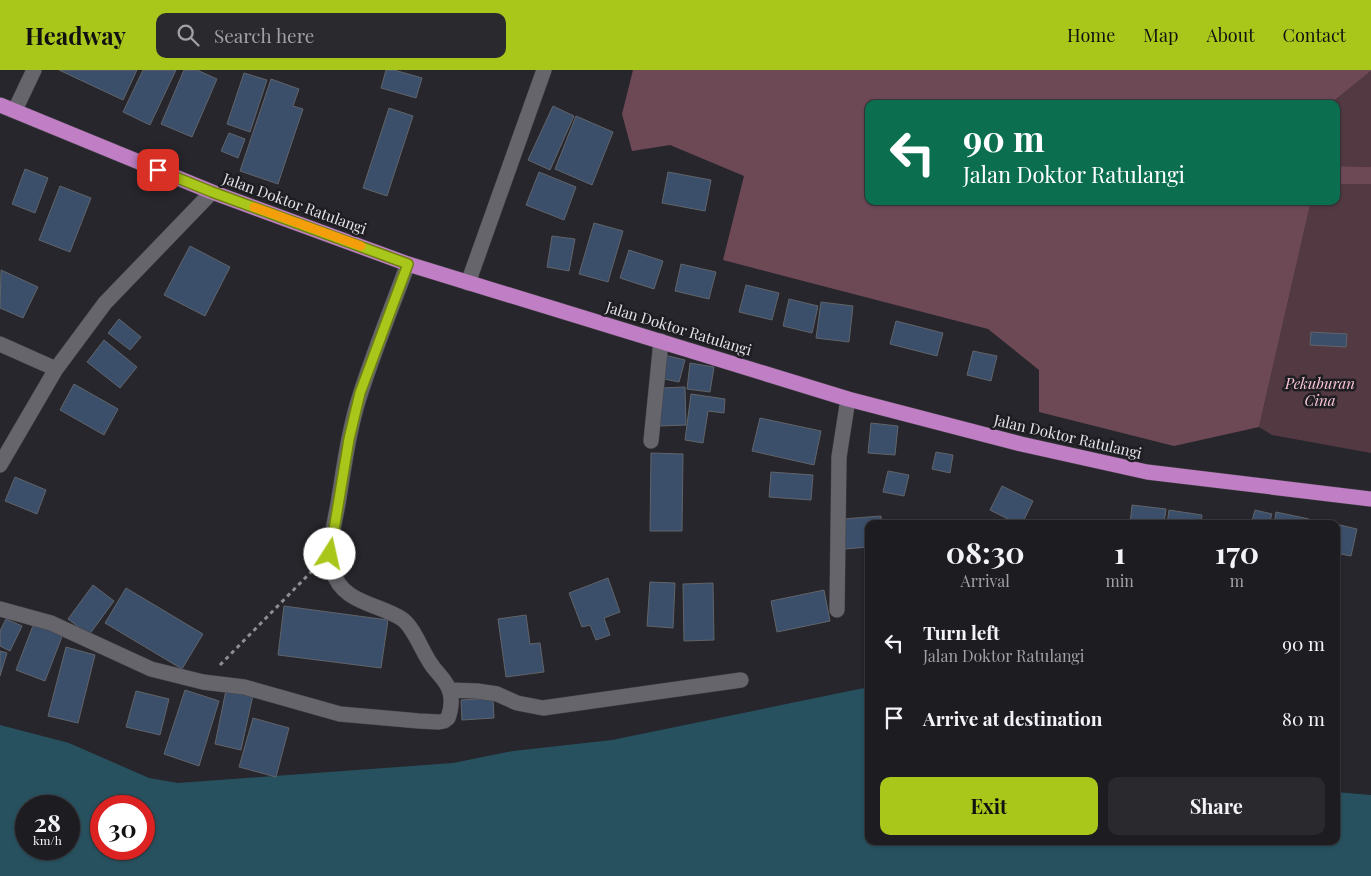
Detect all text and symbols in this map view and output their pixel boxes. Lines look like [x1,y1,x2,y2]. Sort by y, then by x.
search box [156,13,506,58]
text: Headway [25,19,126,51]
icon: search [174,21,202,49]
text: Search here [214,22,314,48]
text: Home [1067,23,1115,47]
text: Map [1143,23,1178,47]
text: About [1206,23,1255,47]
text: Contact [1283,23,1346,47]
text: 90 m [963,114,1045,161]
icon: left [880,120,945,185]
pin [137,149,179,191]
icon: arrive [144,156,172,184]
text: Jalan Doktor Ratulangi [963,159,1185,189]
street label: Jalan Doktor Ratulangi [220,167,370,238]
street label: Jalan Doktor Ratulangi [603,296,755,360]
park label: Pekuburan Cina [1284,373,1355,410]
street label: Jalan Doktor Ratulangi [991,409,1145,463]
position arrow [303,527,355,579]
text: 08:30 [946,532,1025,572]
text: 1 [1114,532,1125,572]
text: 170 [1215,532,1259,572]
text: Arrival [961,570,1010,591]
text: min [1105,570,1134,591]
text: m [1230,570,1244,591]
text: Turn left [923,619,1000,645]
icon: left [880,629,908,657]
text: 90 m [1282,630,1325,656]
text: Jalan Doktor Ratulangi [923,645,1084,666]
icon: arrive [880,704,908,732]
text: Arrive at destination [923,705,1103,731]
text: 80 m [1282,705,1325,731]
button: Exit [880,777,1098,835]
button: Share [1108,777,1325,835]
speed limit sign: 30 [90,795,155,860]
text: 28 [34,805,61,838]
text: km/h [33,832,62,848]

